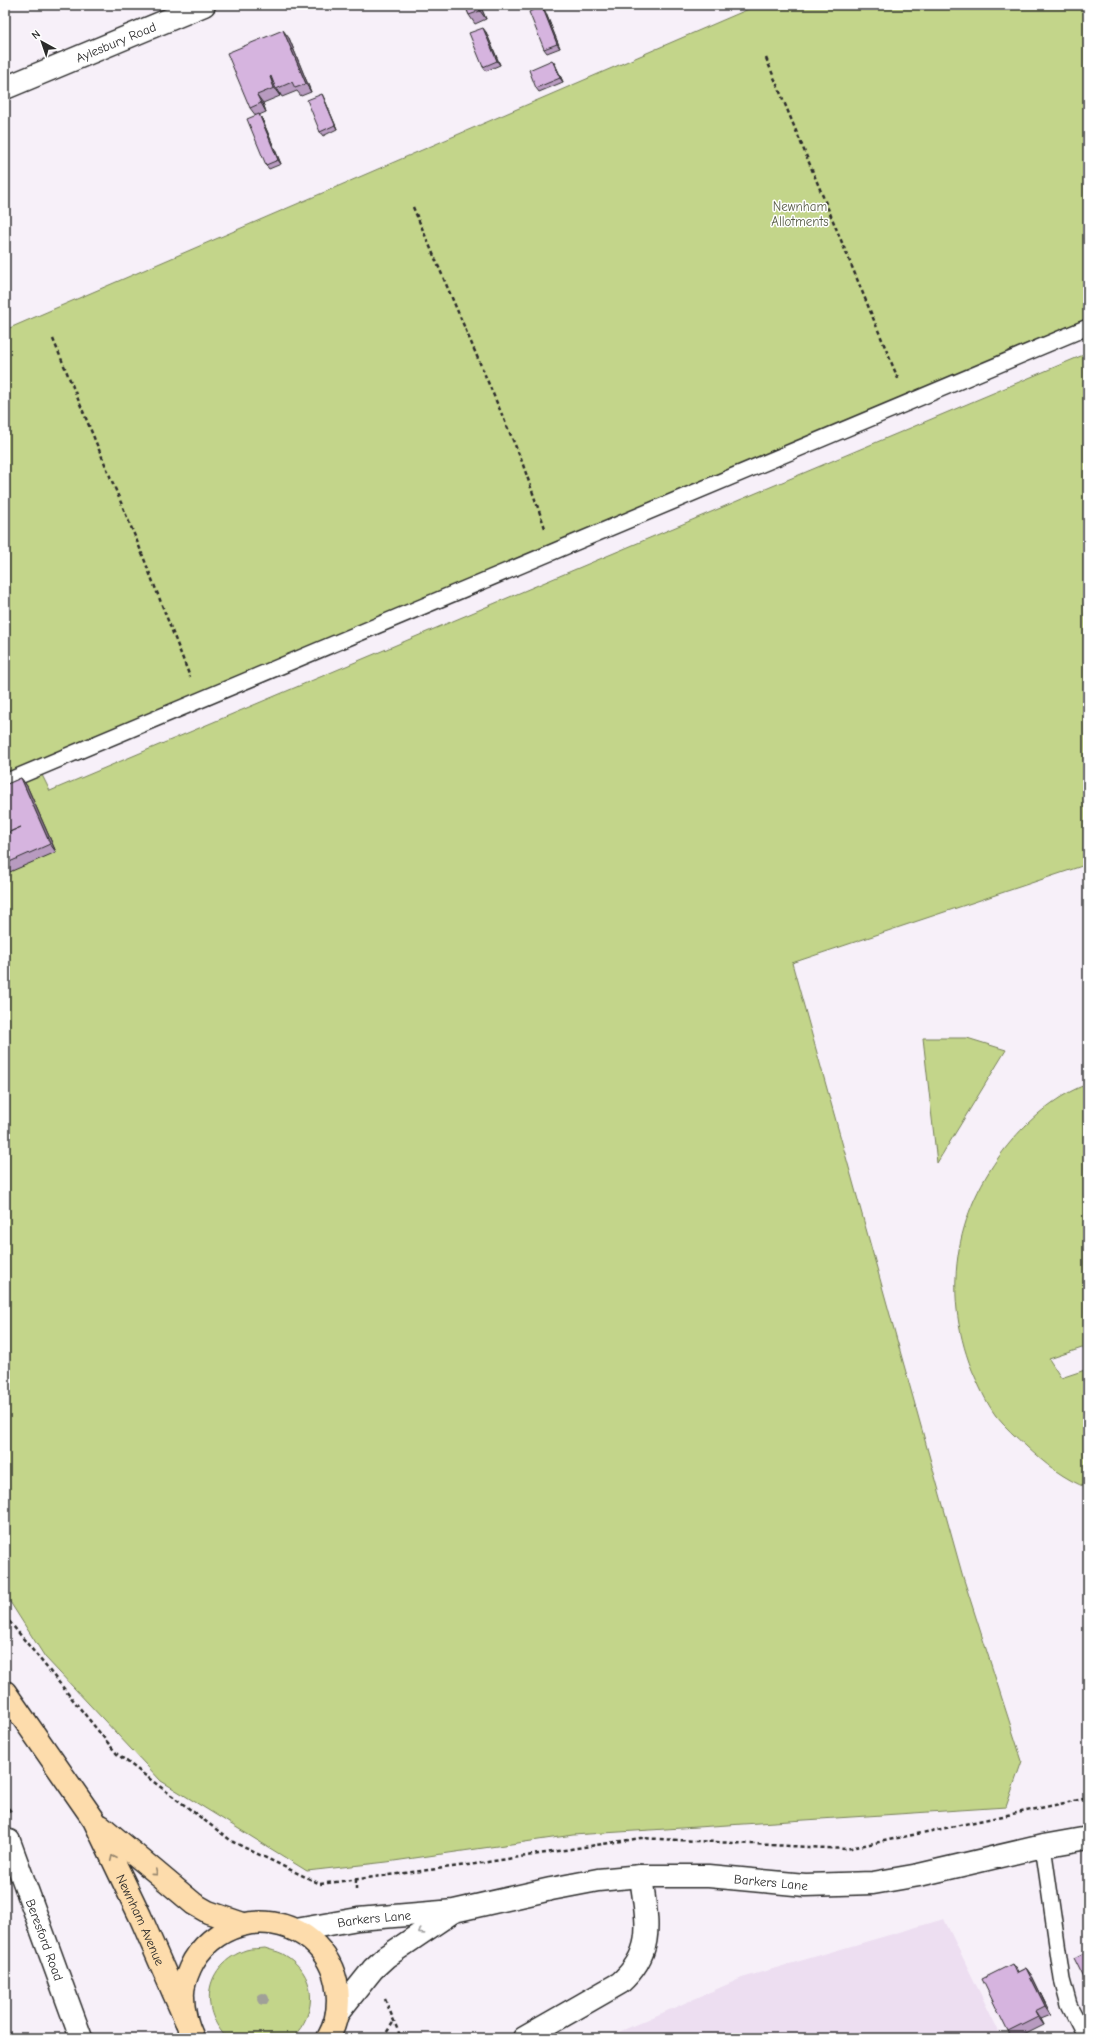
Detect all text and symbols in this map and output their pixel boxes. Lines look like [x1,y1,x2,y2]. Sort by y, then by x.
street label: Aylesbury Road [74,19,158,66]
north arrow [22,22,62,62]
text: N [29,27,43,42]
park label: Newnham Allotments [771,199,829,229]
one-way arrow [110,1855,118,1862]
one-way arrow [151,1868,158,1875]
street label: Barkers Lane [733,1871,809,1893]
street label: Newnham Avenue [113,1872,168,1968]
street label: Beresford Road [23,1897,66,1983]
street label: Barkers Lane [336,1908,412,1931]
one-way arrow [418,1928,425,1935]

